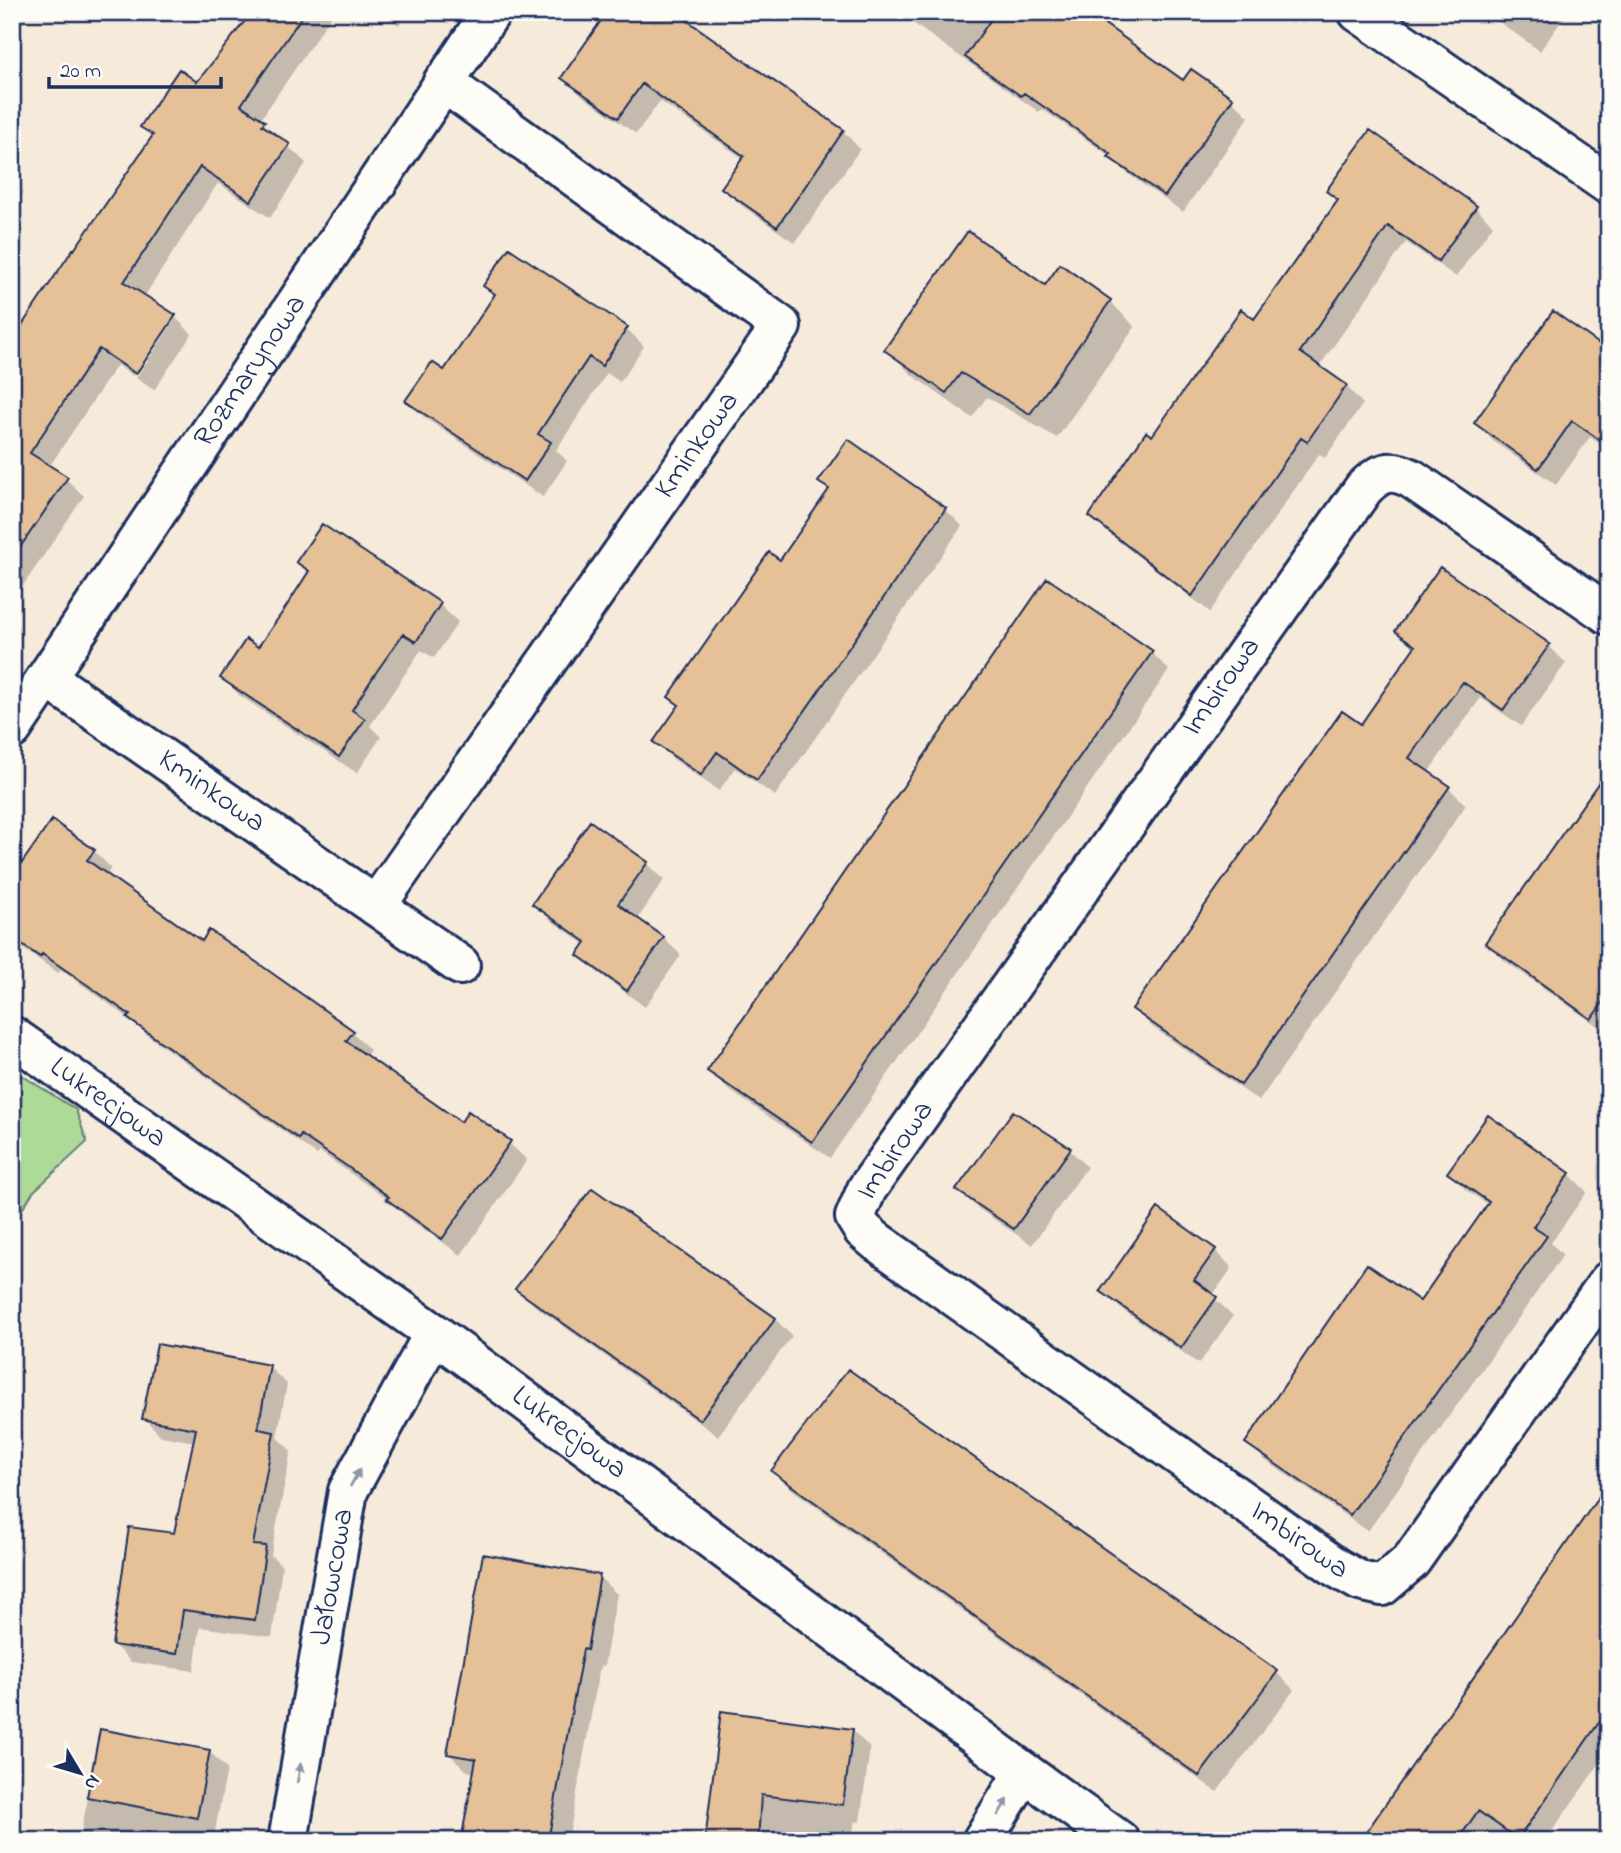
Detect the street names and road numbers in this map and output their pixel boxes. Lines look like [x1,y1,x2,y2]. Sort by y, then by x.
street label: Rozmarynowa [184,286,318,457]
street label: Kminkowa [644,383,751,508]
street label: Imbirowa [1172,628,1272,746]
street label: Kminkowa [148,739,274,845]
street label: Lukrecjowa [40,1047,176,1160]
street label: Imbirowa [846,1092,946,1210]
street label: Lukrecjowa [501,1375,636,1491]
street label: Imbirowa [1240,1491,1356,1592]
street label: Jałowcowa [300,1505,367,1648]

